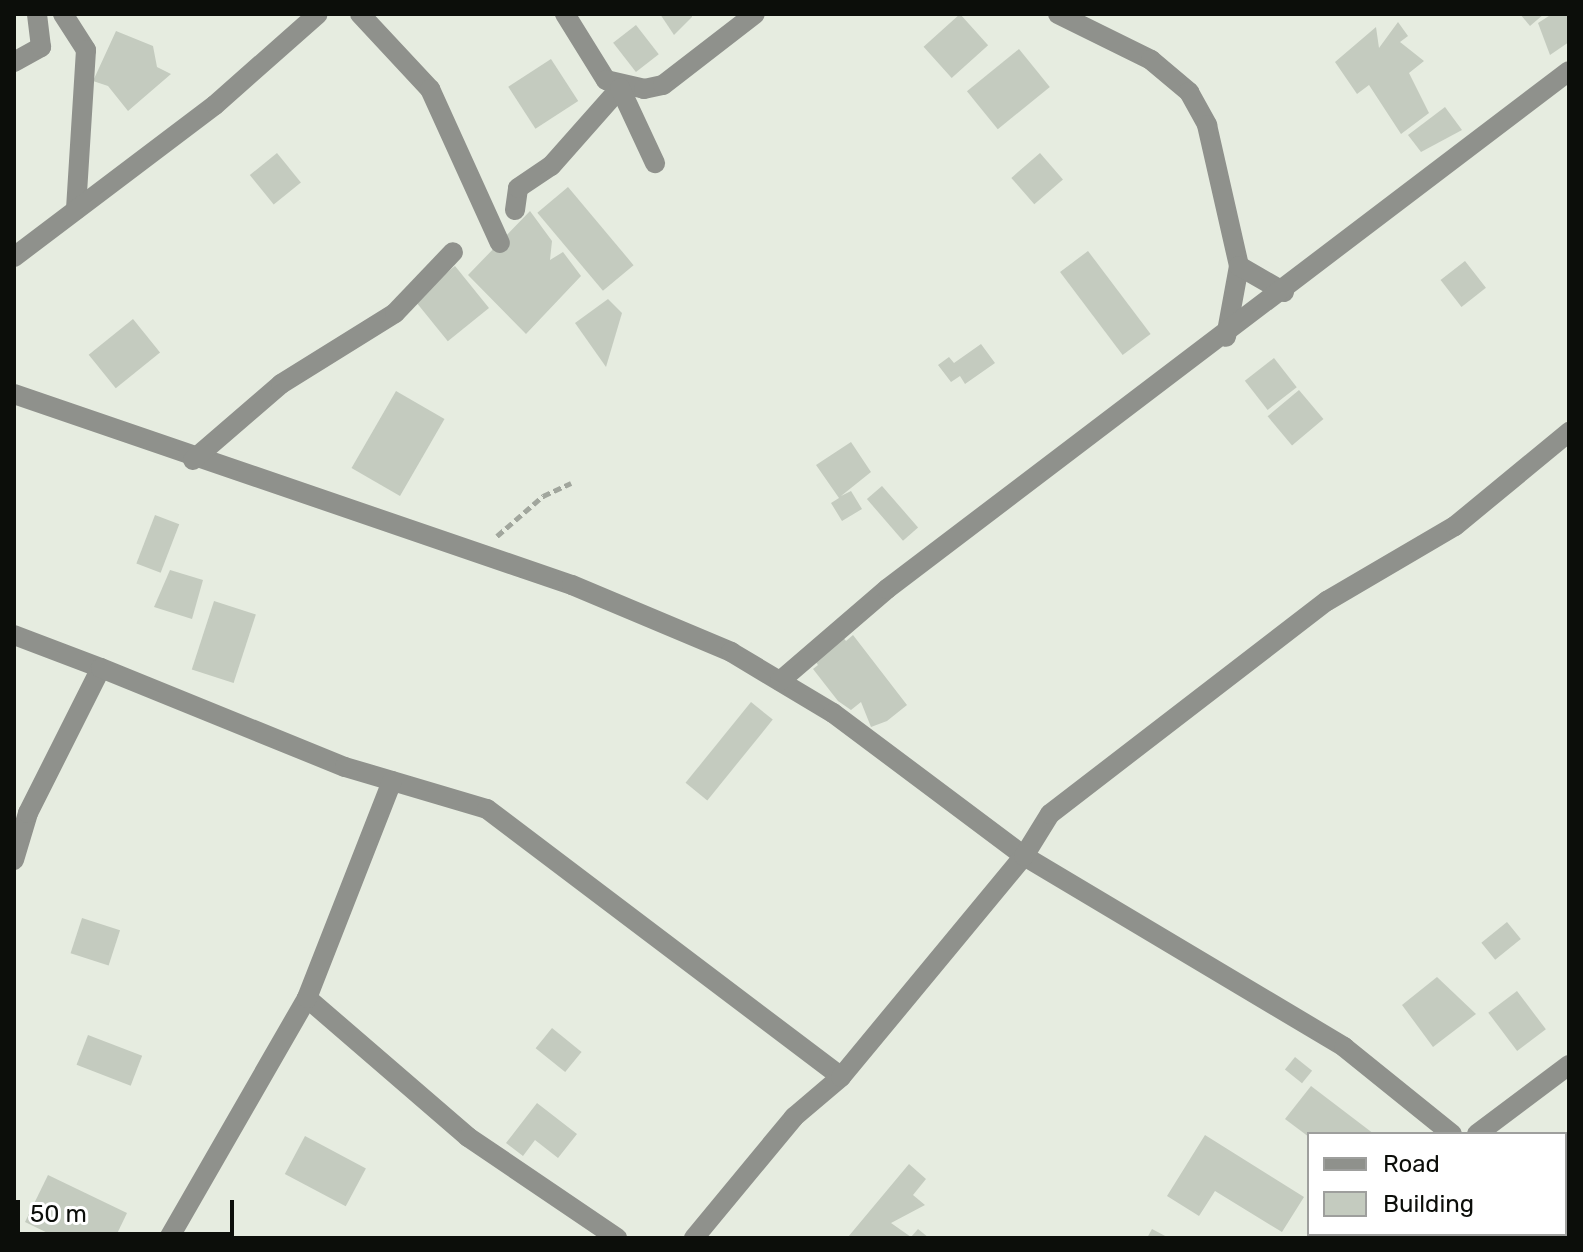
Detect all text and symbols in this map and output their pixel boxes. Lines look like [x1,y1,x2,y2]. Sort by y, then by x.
legend [1307,1132,1567,1236]
text: Road [1383,1150,1440,1178]
scale bar [20,1184,238,1234]
text: Building [1383,1190,1474,1218]
text: 50 m [30,1200,87,1228]

